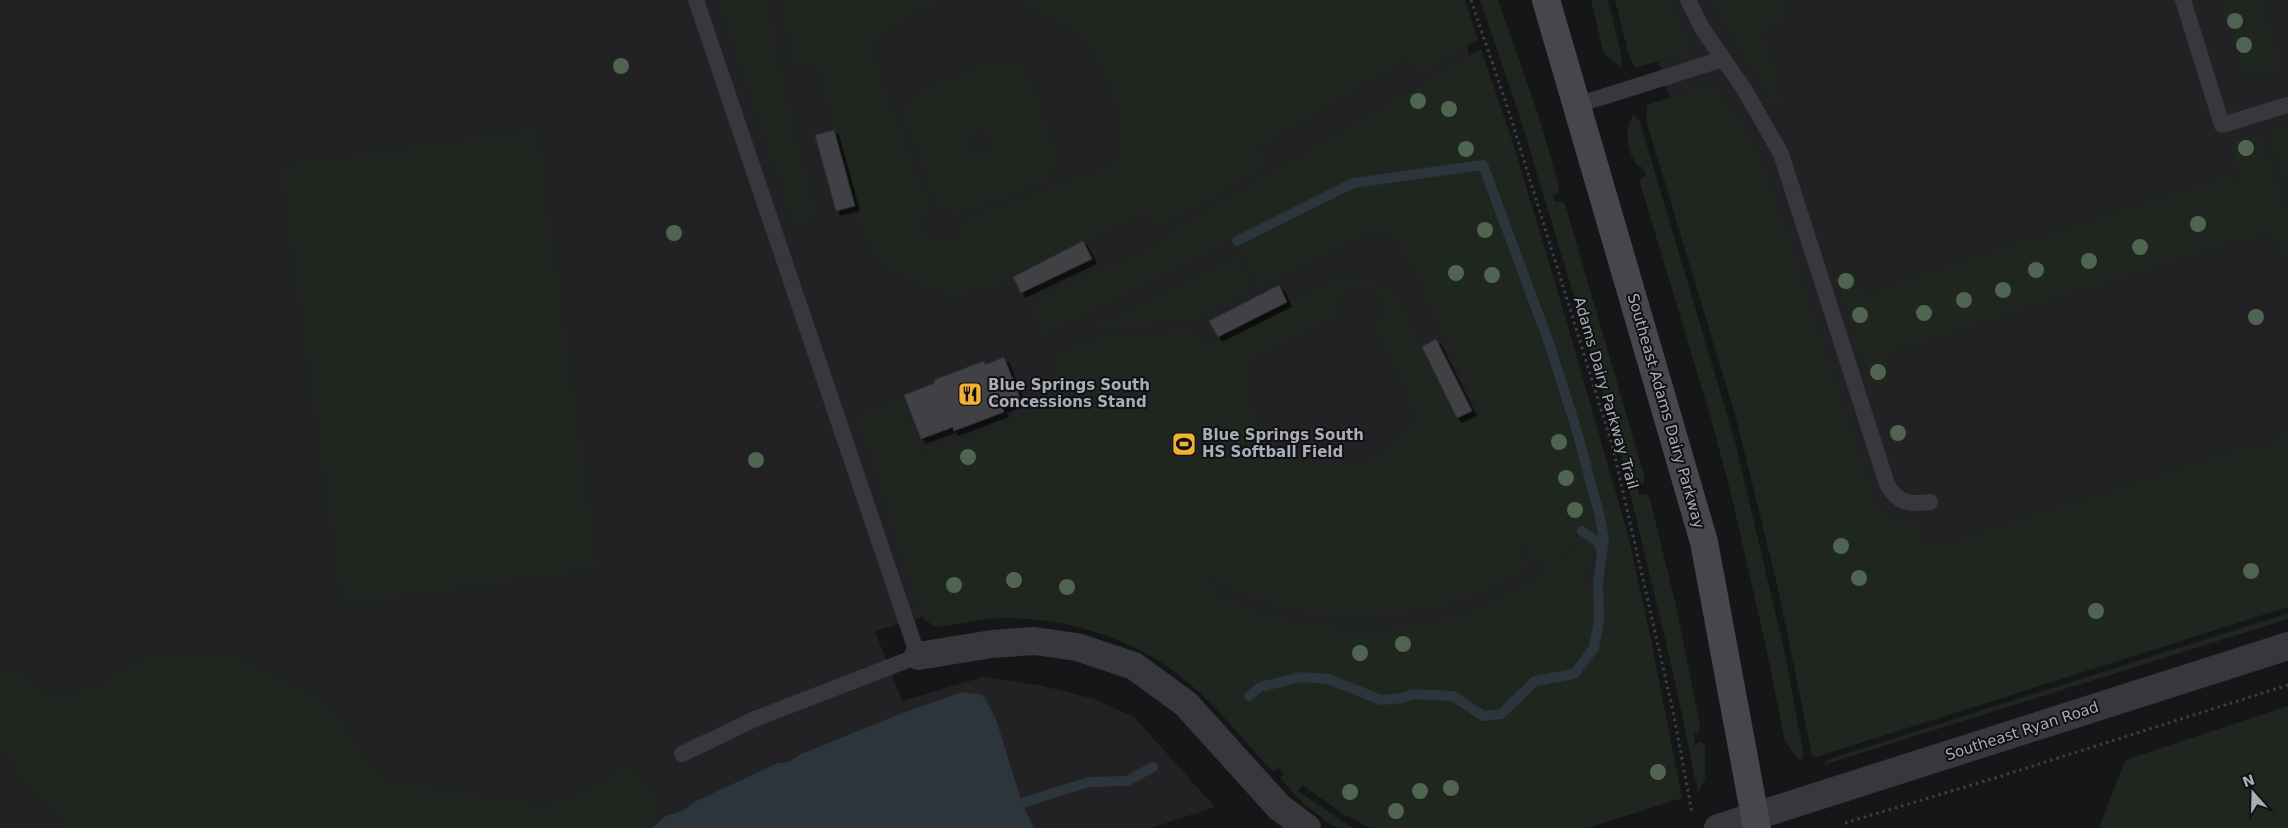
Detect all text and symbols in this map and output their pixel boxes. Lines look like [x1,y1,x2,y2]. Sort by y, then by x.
street label: Southeast Adams Dairy Parkway [1624,291,1708,531]
street label: Adams Dairy Parkway Trail [1570,295,1642,491]
place label: Blue Springs South Concessions Stand [988,376,1150,411]
restaurant icon: Blue Springs South Concessions Stand [957,381,983,407]
place label: Blue Springs South HS Softball Field [1202,426,1364,461]
sports icon: Blue Springs South HS Softball Field [1171,431,1197,457]
street label: Southeast Ryan Road [1943,698,2101,764]
north arrow [2228,768,2278,818]
text: N [2240,771,2257,790]

